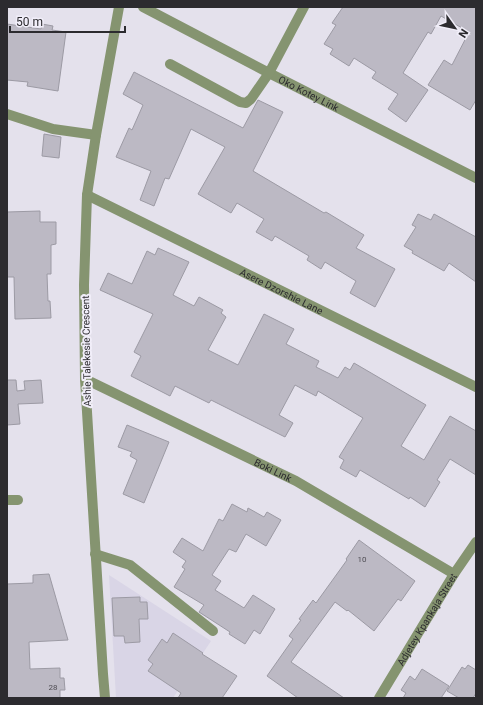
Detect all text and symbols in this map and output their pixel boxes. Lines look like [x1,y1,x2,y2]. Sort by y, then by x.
scale bar [10,8,125,34]
north arrow [435,8,475,48]
text: 50 m [16,15,43,29]
text: N [455,26,471,40]
street label: Oko Kotey Link [277,74,342,114]
street label: Asere Dzorshie Lane [238,266,325,317]
street label: Ashie Talekesie Crescent [80,295,93,407]
street label: Boki Link [252,457,294,485]
house number: 10 [358,555,367,564]
street label: Adjetey Kpankaja Street [395,571,459,668]
house number: 28 [49,683,58,692]

